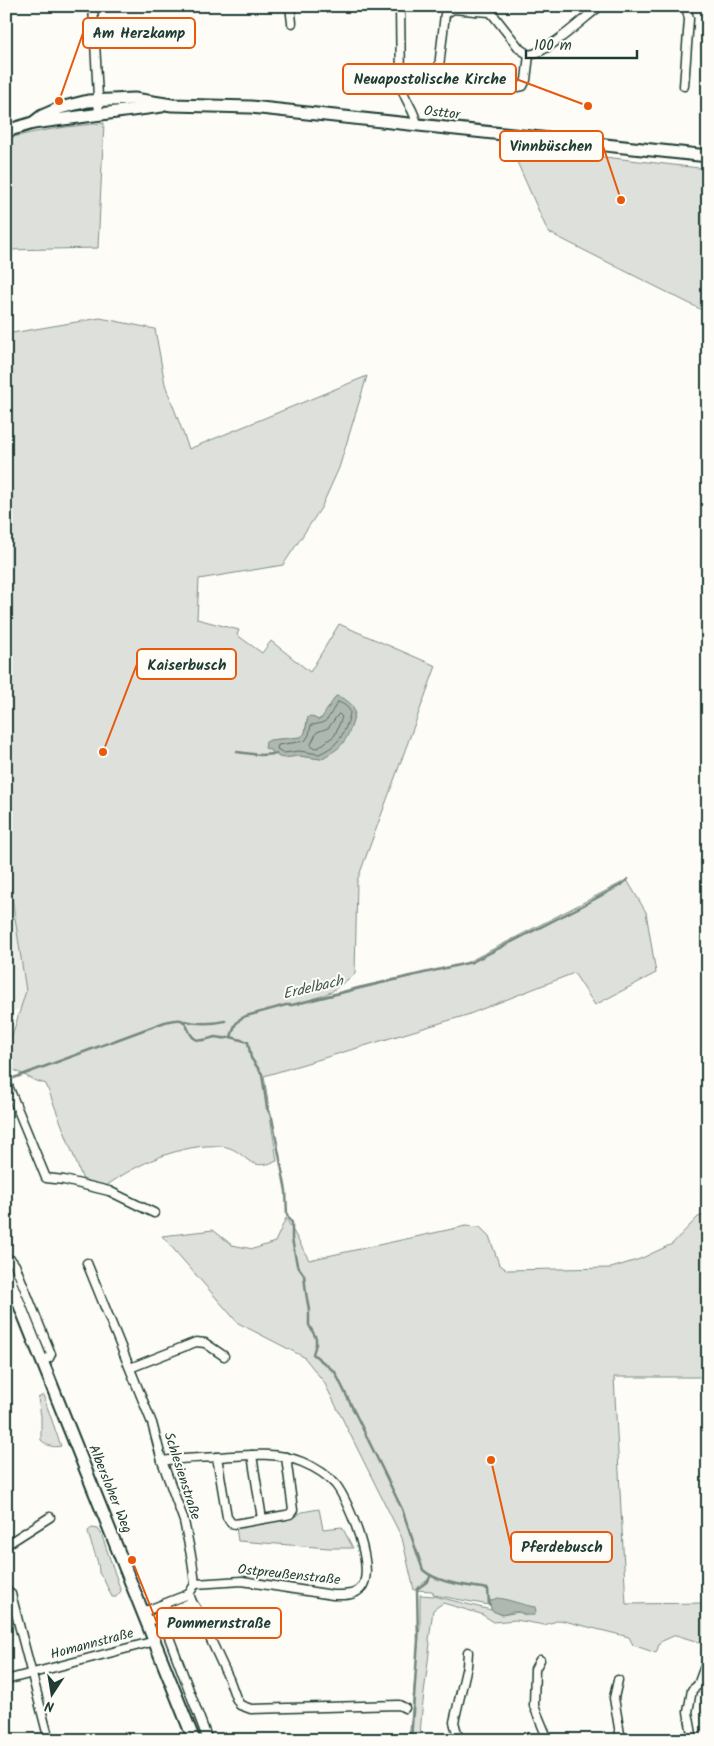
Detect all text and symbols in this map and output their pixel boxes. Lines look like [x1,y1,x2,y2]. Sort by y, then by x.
callout: Am Herzkamp [83,18,195,48]
text: Am Herzkamp [93,22,185,46]
scale bar [526,28,638,60]
text: 100 m [534,34,572,58]
callout: Neuapostolische Kirche [343,64,516,94]
text: Neuapostolische Kirche [354,68,507,92]
street label: Osttor [423,100,463,126]
callout: Vinnbüschen [500,131,603,161]
text: Vinnbüschen [510,135,592,159]
callout: Kaiserbusch [137,649,236,679]
text: Kaiserbusch [148,654,226,678]
water label: Erdelbach [280,969,347,1007]
street label: Schlesienstraße [157,1429,207,1523]
street label: Albersloher Weg [82,1441,138,1537]
callout: Pferdebusch [511,1532,612,1562]
text: Pferdebusch [521,1536,603,1560]
street label: Ostpreußenstraße [236,1559,342,1591]
callout: Pommernstraße [157,1608,281,1638]
text: Pommernstraße [167,1612,272,1636]
street label: Homannstraße [48,1622,137,1666]
north arrow [28,1668,78,1718]
text: N [43,1694,56,1717]

